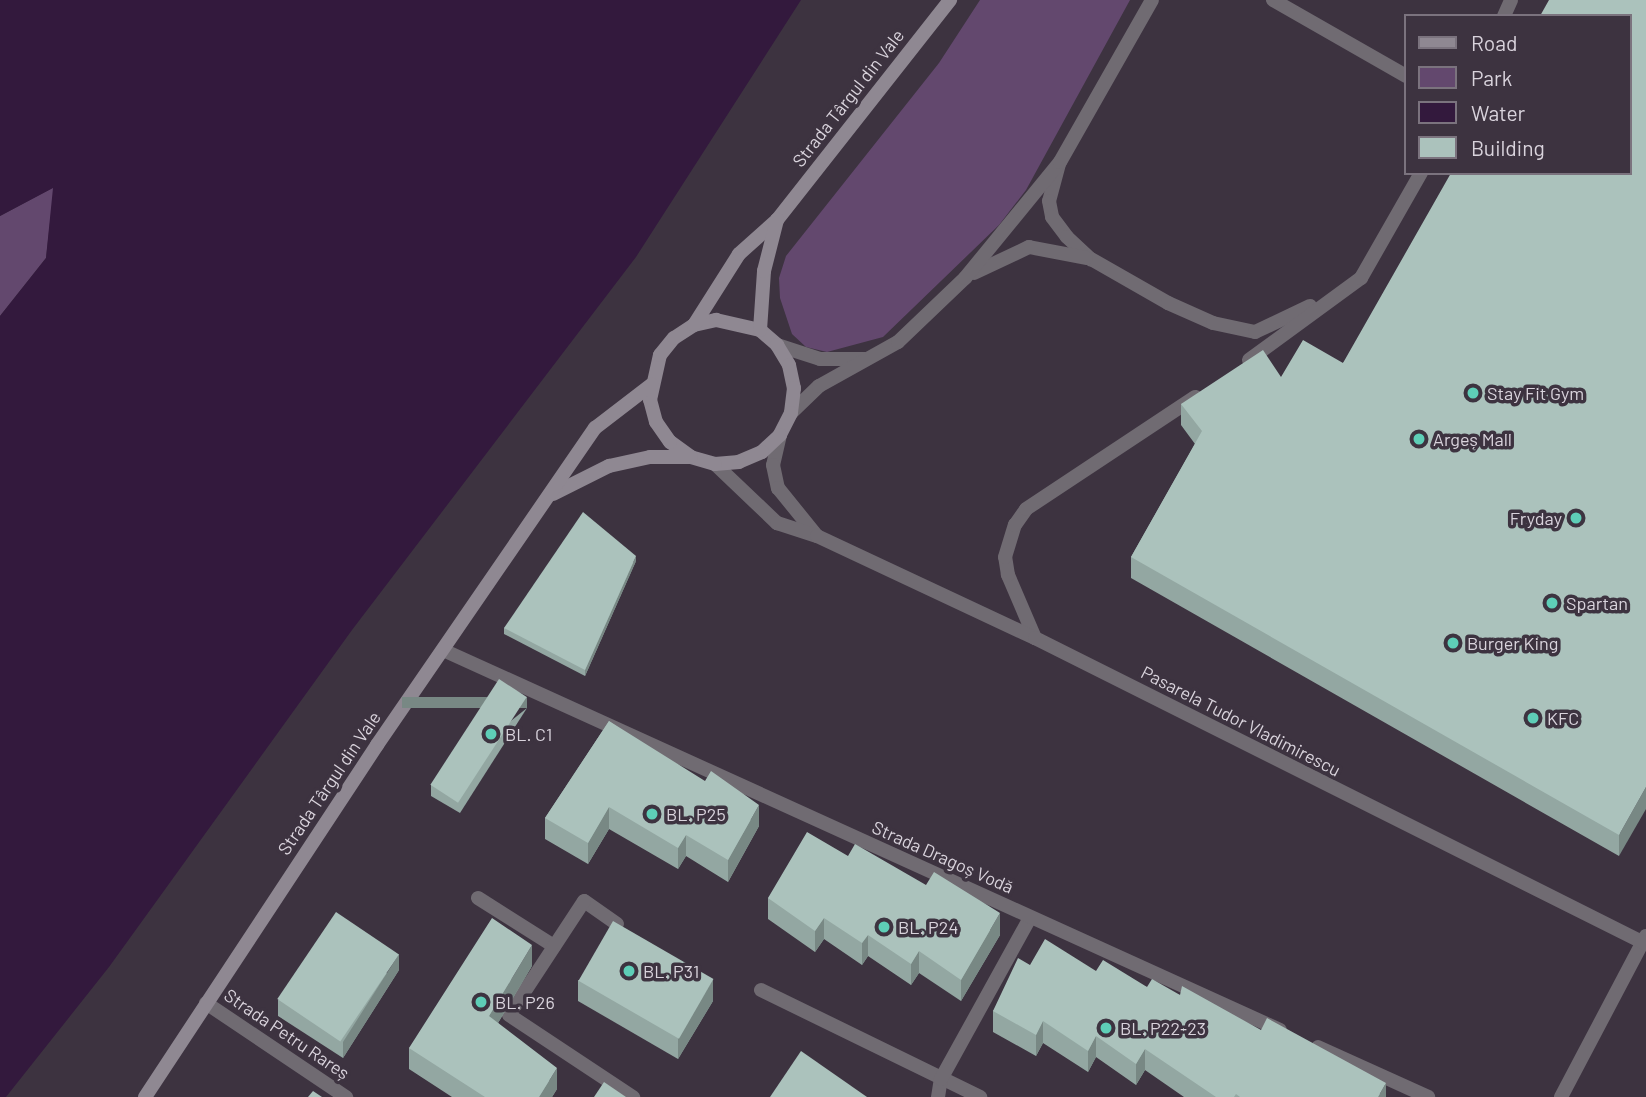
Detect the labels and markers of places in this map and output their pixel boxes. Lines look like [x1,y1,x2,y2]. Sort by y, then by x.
place label: Stay Fit Gym [1487,382,1584,404]
marker: Stay Fit Gym [1465,385,1481,401]
place label: Argeș Mall [1433,428,1512,450]
marker: Argeș Mall [1411,431,1427,447]
place label: Fryday [1510,507,1562,529]
marker: Fryday [1568,510,1584,526]
place label: Spartan [1566,592,1628,614]
marker: Spartan [1544,595,1560,611]
place label: Burger King [1467,632,1558,654]
marker: Burger King [1445,635,1461,651]
place label: KFC [1547,707,1579,729]
marker: KFC [1525,710,1541,726]
place label: BL. C1 [505,723,552,745]
marker: BL. C1 [483,726,499,742]
place label: BL. P25 [666,803,726,825]
marker: BL. P25 [644,806,660,822]
place label: BL. P24 [898,916,958,938]
marker: BL. P24 [876,919,892,935]
place label: BL. P31 [643,960,699,982]
marker: BL. P31 [621,963,637,979]
place label: BL. P26 [495,991,555,1013]
marker: BL. P26 [473,994,489,1010]
place label: BL. P22-23 [1120,1017,1206,1039]
marker: BL. P22-23 [1098,1020,1114,1036]

